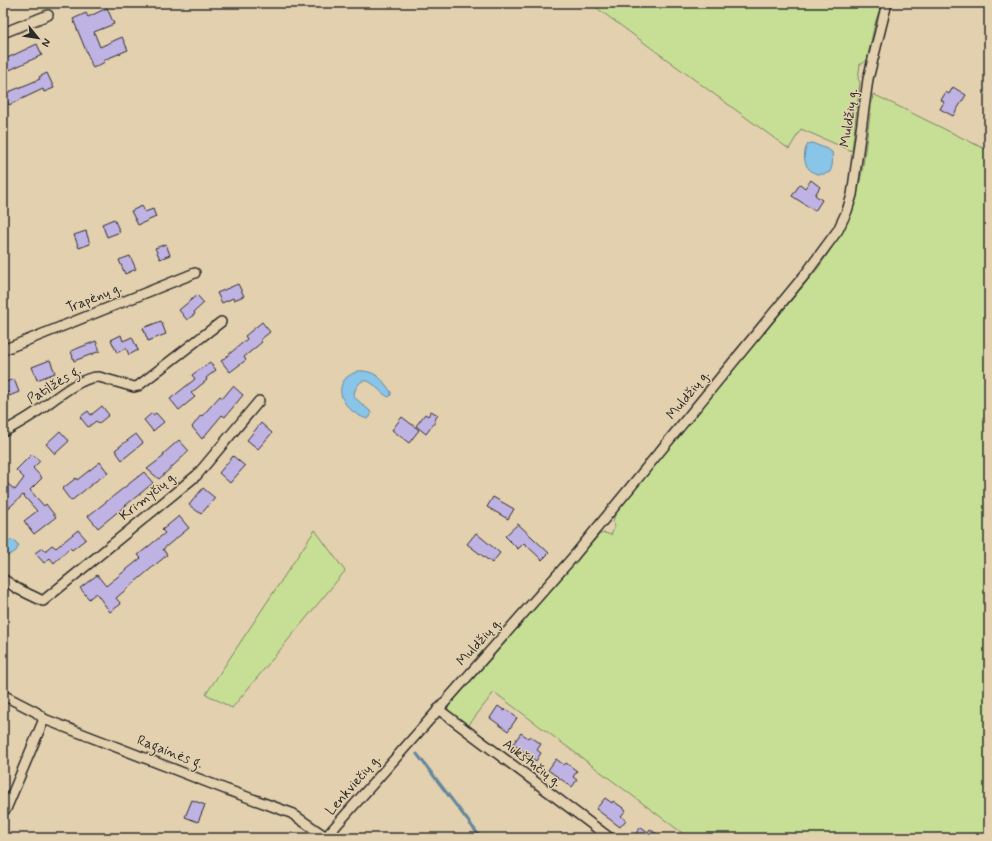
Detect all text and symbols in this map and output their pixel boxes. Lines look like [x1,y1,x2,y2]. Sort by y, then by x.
north arrow [18,18,58,58]
text: N [38,36,54,49]
street label: Muldžių g. [836,88,862,148]
street label: Trapėnų g. [64,279,124,317]
street label: Patilžės g. [24,361,85,410]
street label: Muldžių g. [663,366,714,424]
street label: Krimyčių g. [116,467,180,525]
street label: Muldžių g. [453,614,505,670]
street label: Ragainės g. [134,731,206,775]
street label: Aukštučių g. [499,735,565,791]
street label: Lenkviečių g. [322,751,384,819]

